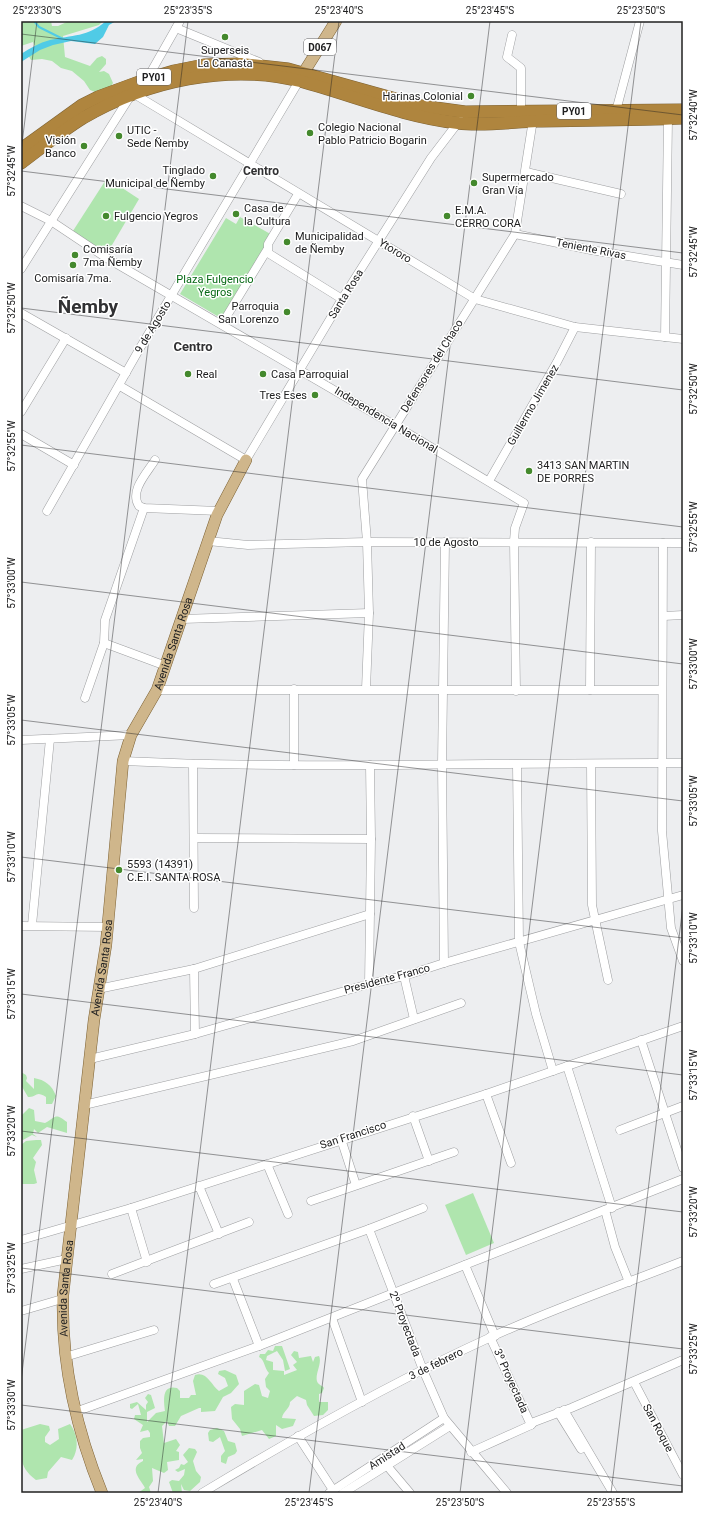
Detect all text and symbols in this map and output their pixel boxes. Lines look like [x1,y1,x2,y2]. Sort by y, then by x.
text: 25°23'30"S [13,5,61,16]
text: 25°23'35"S [164,5,212,16]
text: 25°23'40"S [315,5,363,16]
text: 25°23'45"S [466,5,514,16]
text: 25°23'50"S [617,5,665,16]
marker: Superseis La Canasta [220,32,230,42]
road number: D067 [304,39,336,55]
place label: Superseis La Canasta [197,44,253,70]
road number: PY01 [137,69,171,85]
text: 57°32'40"W [688,89,699,141]
place label: Harinas Colonial [383,90,463,103]
marker: Harinas Colonial [466,91,476,101]
road number: PY01 [557,103,591,119]
place label: Colegio Nacional Pablo Patricio Bogarin [318,121,427,147]
place label: UTIC - Sede Ñemby [127,124,190,150]
marker: Colegio Nacional Pablo Patricio Bogarin [305,128,315,138]
marker: UTIC - Sede Ñemby [114,131,124,141]
place label: Visión Banco [45,134,76,160]
marker: Visión Banco [79,141,89,151]
text: 57°32'45"W [6,145,17,197]
place label: Tinglado Municipal de Ñemby [105,164,206,190]
district label: Centro [243,164,279,178]
marker: Tinglado Municipal de Ñemby [208,171,218,181]
place label: Supermercado Gran Vía [482,171,554,197]
marker: Supermercado Gran Vía [469,178,479,188]
place label: Casa de la Cultura [244,202,290,228]
place label: E.M.A. CERRO CORA [455,204,522,230]
marker: Casa de la Cultura [231,209,241,219]
place label: Fulgencio Yegros [114,210,198,223]
marker: Fulgencio Yegros [101,211,111,221]
marker: E.M.A. CERRO CORA [442,211,452,221]
text: 57°32'45"W [688,226,699,278]
place label: Municipalidad de Ñemby [295,230,364,256]
street label: Ytororo [376,236,414,266]
street label: Teniente Rivas [555,236,627,262]
marker: Municipalidad de Ñemby [282,237,292,247]
place label: Comisaría 7ma Ñemby [83,243,143,269]
marker: Comisaría 7ma Ñemby [70,250,80,260]
marker: Comisaría 7ma. [68,260,78,270]
street label: Santa Rosa [326,267,366,321]
place label: Comisaría 7ma. [34,272,112,285]
park label: Plaza Fulgencio Yegros [176,273,254,299]
text: 57°32'50"W [6,282,17,334]
district label: Ñemby [58,295,119,318]
street label: 9 de Agosto [132,298,174,356]
place label: Parroquia San Lorenzo [218,300,279,326]
marker: Parroquia San Lorenzo [282,307,292,317]
street label: Defensores del Chaco [398,317,466,415]
district label: Centro [173,339,213,354]
street label: Guillermo Jimenez [505,362,562,448]
text: 57°32'50"W [688,363,699,415]
place label: Real [196,368,217,381]
place label: Casa Parroquial [271,368,349,381]
marker: Real [183,369,193,379]
marker: Casa Parroquial [258,369,268,379]
street label: Independencia Nacional [332,384,440,456]
place label: Tres Eses [260,389,307,402]
marker: Tres Eses [310,390,320,400]
text: 57°32'55"W [6,420,17,472]
place label: 3413 SAN MARTIN DE PORRES [537,459,629,485]
marker: 3413 SAN MARTIN DE PORRES [524,466,534,476]
text: 57°32'55"W [688,501,699,553]
street label: 10 de Agosto [414,536,478,549]
text: 57°33'00"W [6,557,17,609]
street label: Avenida Santa Rosa [151,595,195,692]
text: 57°33'00"W [688,638,699,690]
text: 57°33'05"W [6,694,17,746]
text: 57°33'05"W [688,775,699,827]
text: 57°33'10"W [6,831,17,883]
place label: 5593 (14391) C.E.I. SANTA ROSA [127,858,221,884]
marker: 5593 (14391) C.E.I. SANTA ROSA [114,865,124,875]
text: 57°33'10"W [688,912,699,964]
street label: Avenida Santa Rosa [88,919,115,1017]
street label: Presidente Franco [343,961,431,997]
text: 57°33'15"W [6,968,17,1020]
text: 57°33'15"W [688,1049,699,1101]
text: 57°33'20"W [6,1105,17,1157]
street label: San Francisco [318,1118,388,1152]
text: 57°33'20"W [688,1186,699,1238]
street label: Avenida Santa Rosa [56,1239,76,1337]
text: 57°33'25"W [6,1242,17,1294]
street label: 2º Proyectada [387,1289,423,1359]
text: 57°33'25"W [688,1323,699,1375]
street label: 3 de febrero [407,1345,465,1383]
street label: 3º Proyectada [491,1347,531,1415]
text: 57°33'30"W [6,1379,17,1431]
street label: San Roque [640,1402,676,1454]
street label: Amistad [366,1439,408,1473]
text: 25°23'40"S [134,1497,182,1508]
text: 25°23'45"S [285,1497,333,1508]
text: 25°23'50"S [436,1497,484,1508]
text: 25°23'55"S [587,1497,635,1508]

